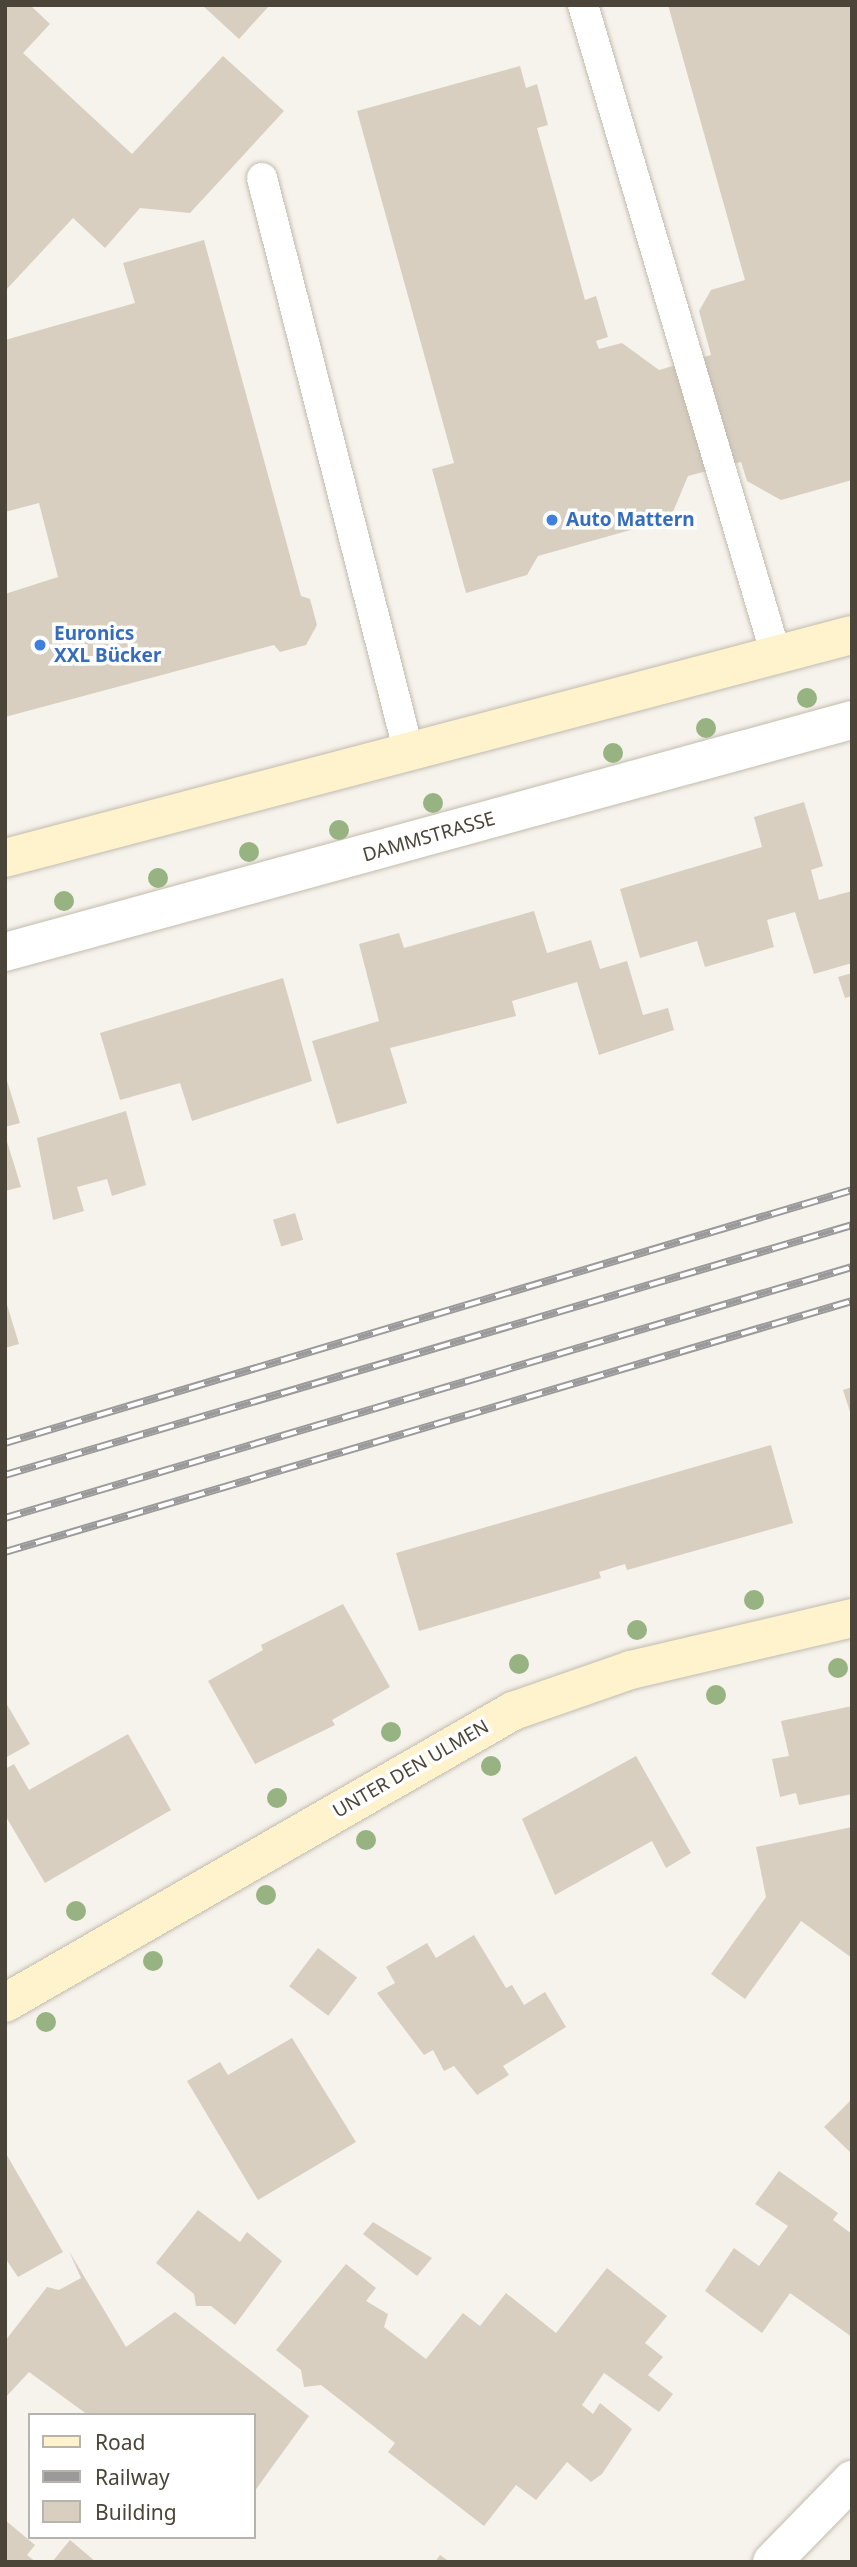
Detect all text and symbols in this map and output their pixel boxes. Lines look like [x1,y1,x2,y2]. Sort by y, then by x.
place label: Auto Mattern [566,509,695,531]
marker: Auto Mattern [544,512,560,528]
place label: Euronics XXL Bücker [54,623,161,667]
marker: Euronics XXL Bücker [32,637,48,653]
street label: DAMMSTRASSE [360,807,498,867]
street label: UNTER DEN ULMEN [329,1715,493,1823]
legend [28,2413,256,2539]
text: Road [95,2428,145,2456]
text: Railway [95,2463,170,2491]
text: Building [95,2498,177,2526]

